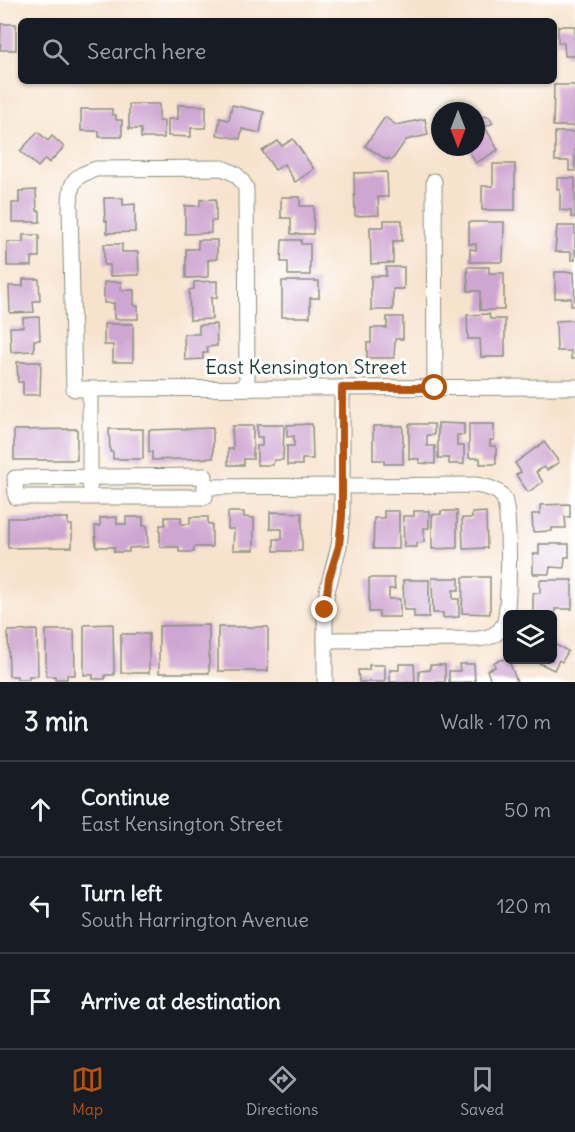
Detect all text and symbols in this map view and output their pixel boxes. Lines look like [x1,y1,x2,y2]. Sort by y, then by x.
search box [18,18,557,84]
icon: search [39,35,72,68]
text: Search here [87,37,206,65]
north arrow [431,102,485,156]
street label: East Kensington Street [205,354,407,379]
route start [421,374,447,400]
route end [311,596,337,622]
map controls [503,610,557,664]
button: layers [503,610,557,664]
text: 3 min [24,705,89,738]
text: Walk · 170 m [440,709,551,734]
text: Continue [81,783,170,811]
icon: ahead [24,793,57,826]
text: 50 m [504,797,551,822]
text: East Kensington Street [81,811,283,836]
text: Turn left [81,879,162,907]
icon: left [24,889,57,922]
text: 120 m [497,893,551,918]
text: South Harrington Avenue [81,907,309,932]
icon: arrive [24,985,57,1018]
text: Arrive at destination [81,987,281,1015]
tab: Map [71,1063,104,1119]
tab: Directions [246,1063,318,1119]
tab: Saved [460,1063,504,1119]

